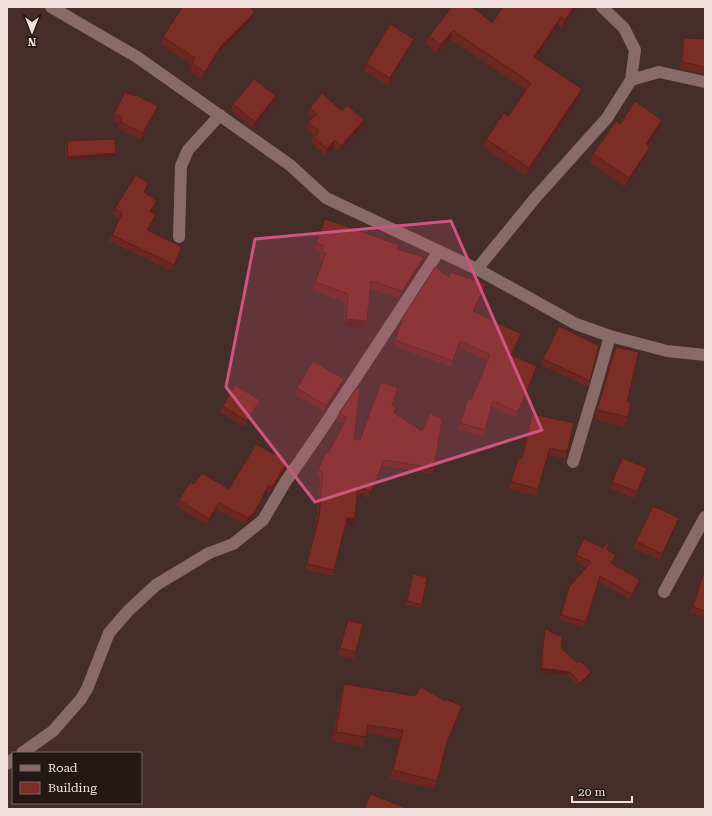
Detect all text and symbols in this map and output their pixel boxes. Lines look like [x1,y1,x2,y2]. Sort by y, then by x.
north arrow [12,12,52,52]
text: N [27,35,36,48]
legend [12,752,142,804]
text: Road [48,761,78,775]
scale bar [572,778,632,804]
text: Building [48,781,97,795]
text: 20 m [578,785,605,799]

